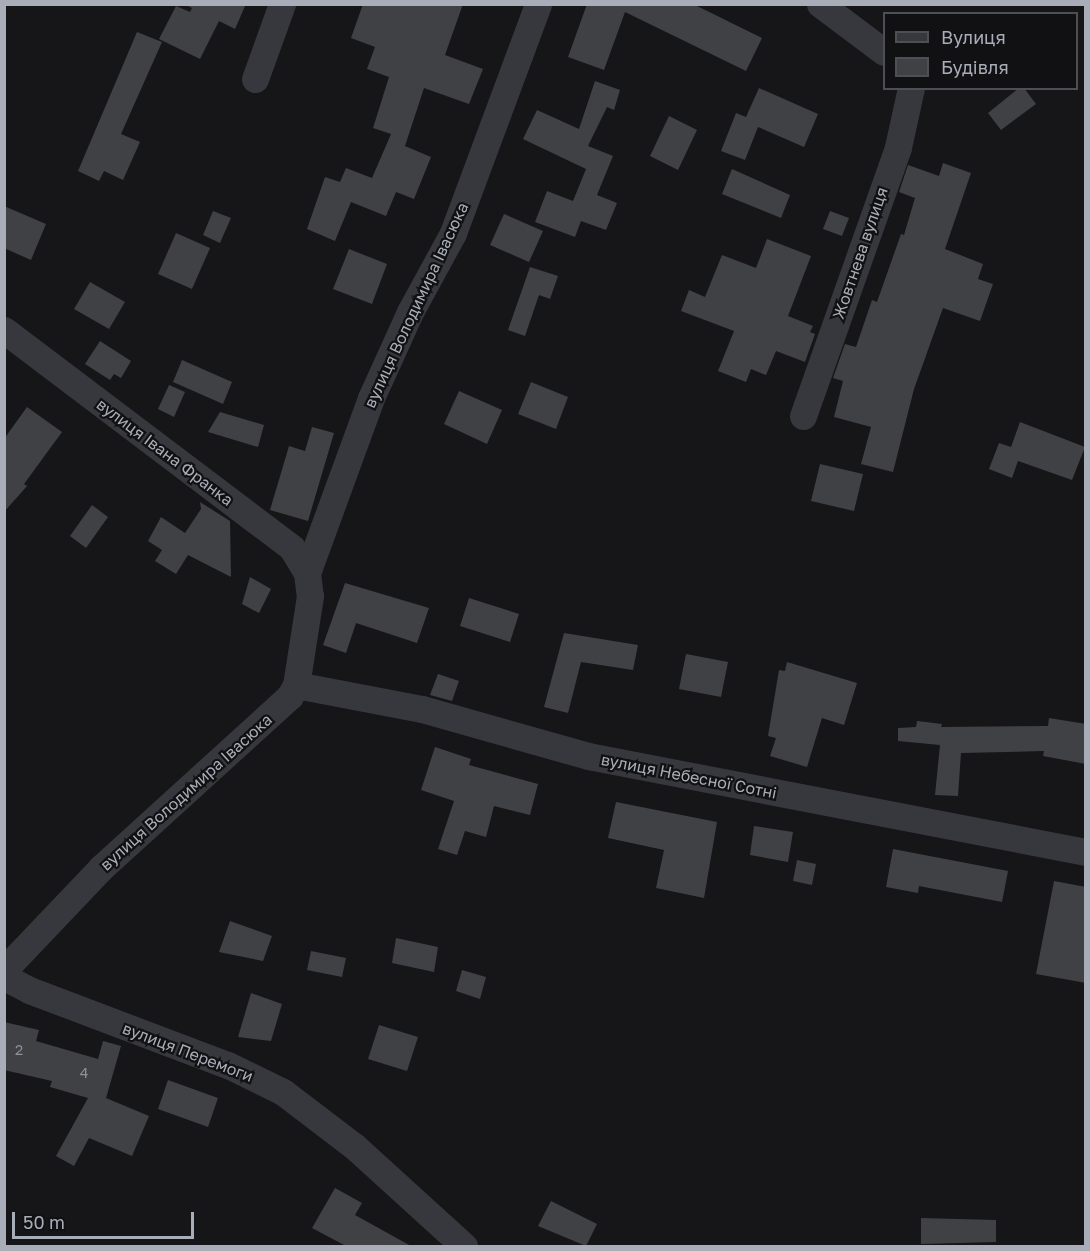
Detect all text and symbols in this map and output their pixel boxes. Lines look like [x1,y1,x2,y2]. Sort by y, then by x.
legend [883,12,1078,90]
text: Вулиця [941,26,1006,48]
text: Будівля [941,56,1009,78]
street label: Жовтнева вулиця [828,185,892,321]
street label: вулиця Володимира Івасюка [360,199,472,411]
street label: вулиця Івана Франка [93,394,237,510]
street label: вулиця Володимира Івасюка [96,710,276,874]
street label: вулиця Небесної Сотні [600,750,778,802]
street label: вулиця Перемоги [120,1018,256,1086]
house number: 2 [15,1042,23,1058]
house number: 4 [80,1065,88,1081]
scale bar [15,1200,196,1238]
text: 50 m [23,1211,65,1233]

